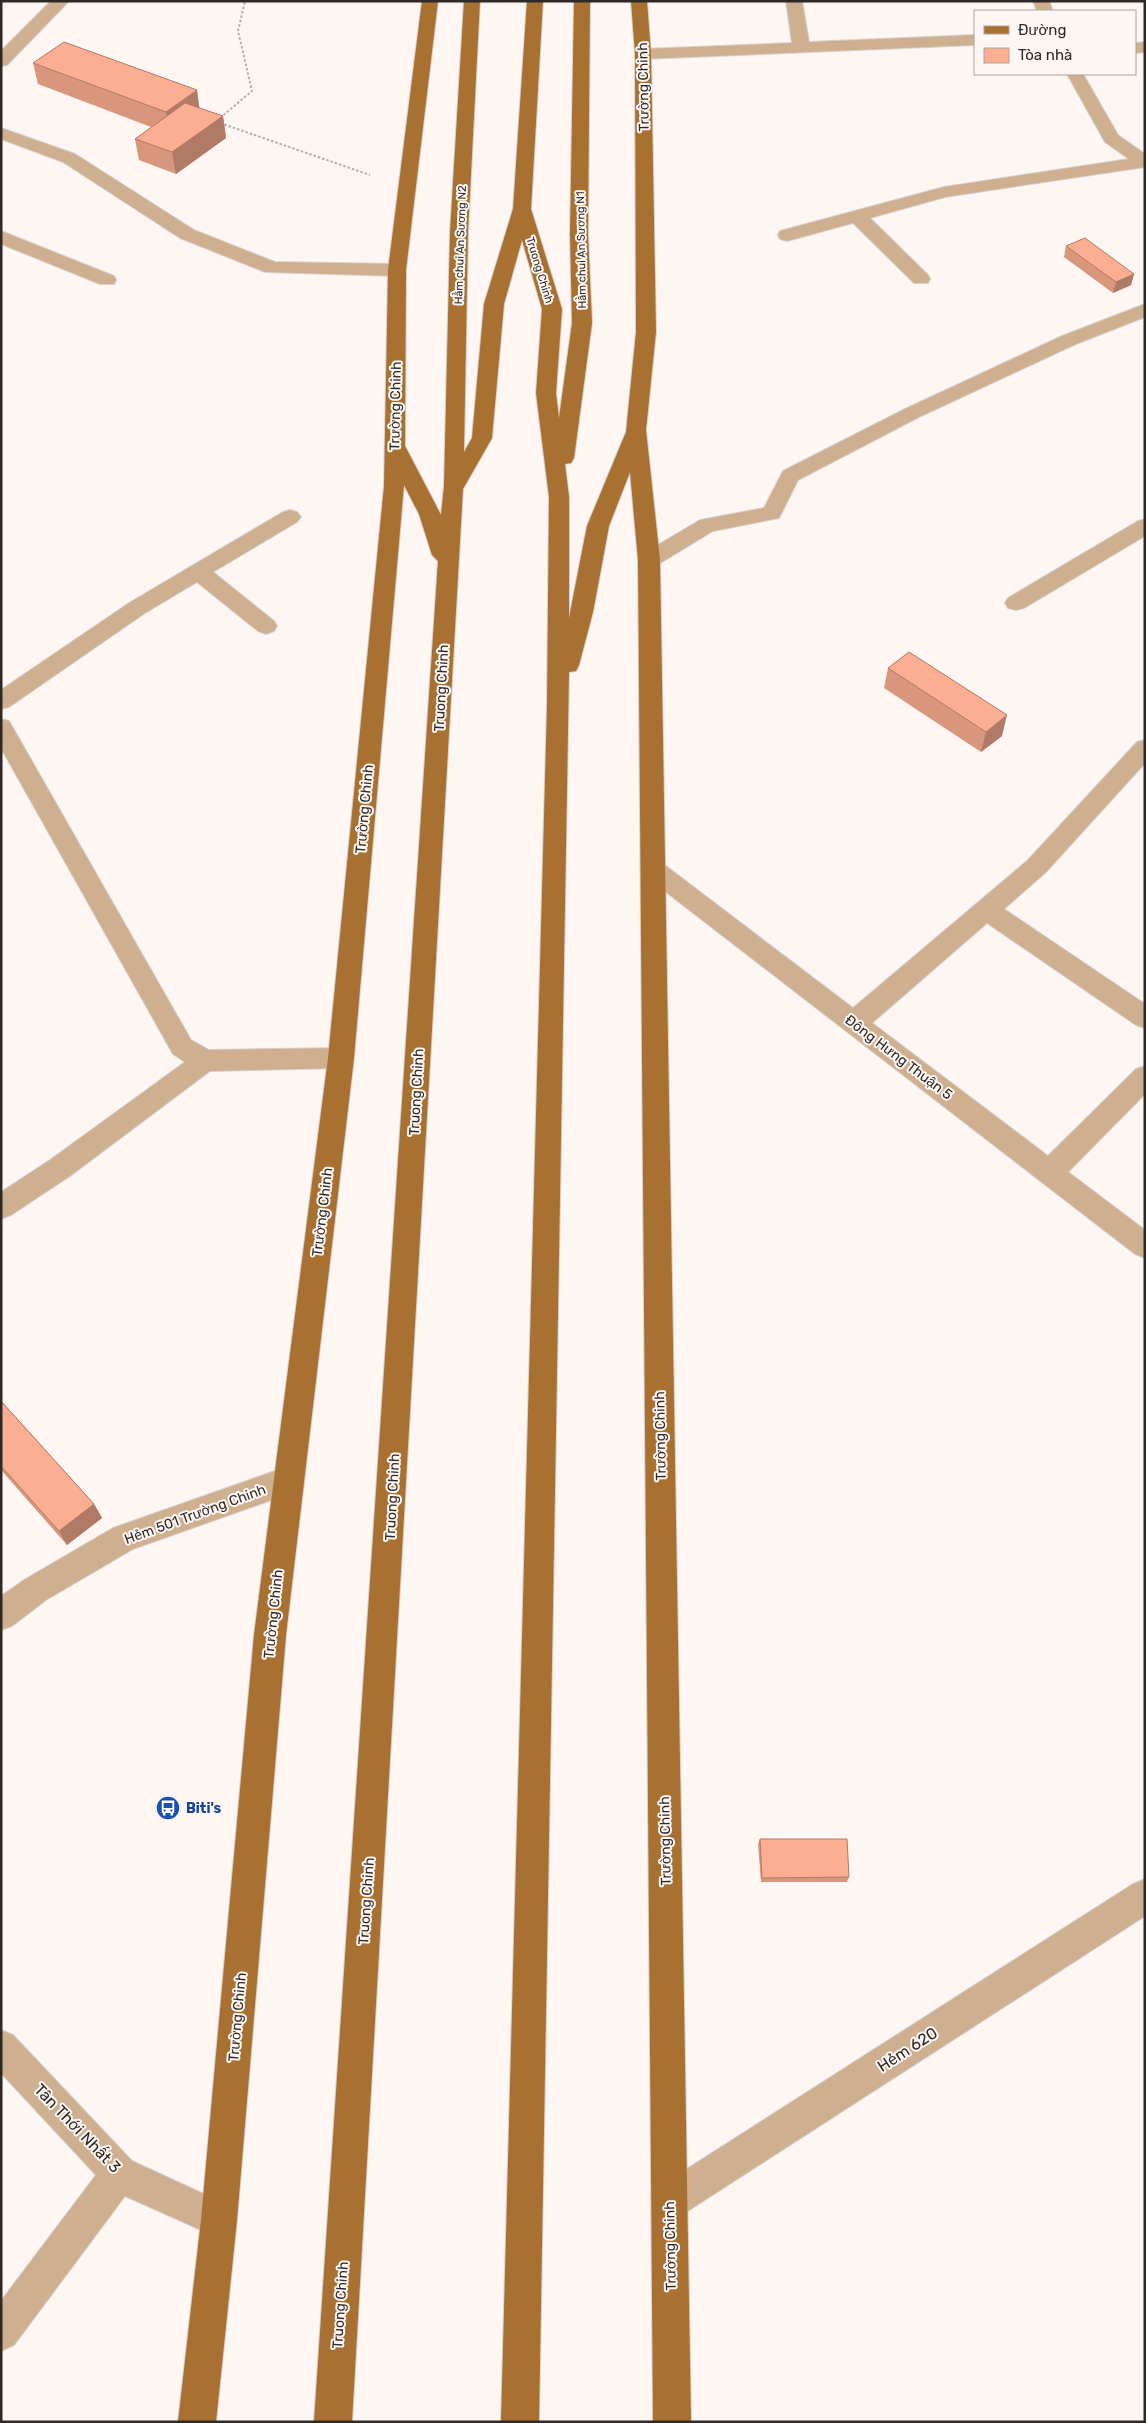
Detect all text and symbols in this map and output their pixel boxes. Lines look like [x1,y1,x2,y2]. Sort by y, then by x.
legend [974,10,1136,75]
text: Đường [1018,21,1066,39]
street label: Trường Chinh [634,42,653,132]
text: Tòa nhà [1018,46,1072,64]
street label: Hầm chui An Sương N2 [451,185,469,305]
street label: Hầm chui An Sương N1 [573,191,589,309]
street label: Truong Chinh [523,235,556,305]
street label: Trường Chinh [386,361,405,451]
street label: Truong Chinh [431,644,452,732]
street label: Trường Chinh [352,764,377,854]
street label: Đông Hưng Thuận 5 [842,1011,956,1103]
street label: Truong Chinh [406,1048,427,1136]
street label: Trường Chinh [309,1167,336,1257]
street label: Trường Chinh [651,1391,670,1481]
street label: Truong Chinh [382,1453,403,1541]
street label: Hẻm 501 Trường Chinh [122,1481,268,1548]
street label: Trường Chinh [260,1569,287,1659]
bus stop icon: Biti's [155,1795,181,1821]
street label: Trường Chinh [656,1796,675,1886]
place label: Biti's [186,1800,222,1817]
street label: Truong Chinh [355,1857,378,1945]
street label: Trường Chinh [225,1972,250,2062]
street label: Hẻm 620 [874,2023,941,2076]
street label: Tân Thới Nhất 3 [30,2079,126,2177]
street label: Trường Chinh [661,2201,680,2291]
street label: Truong Chinh [329,2261,352,2349]

